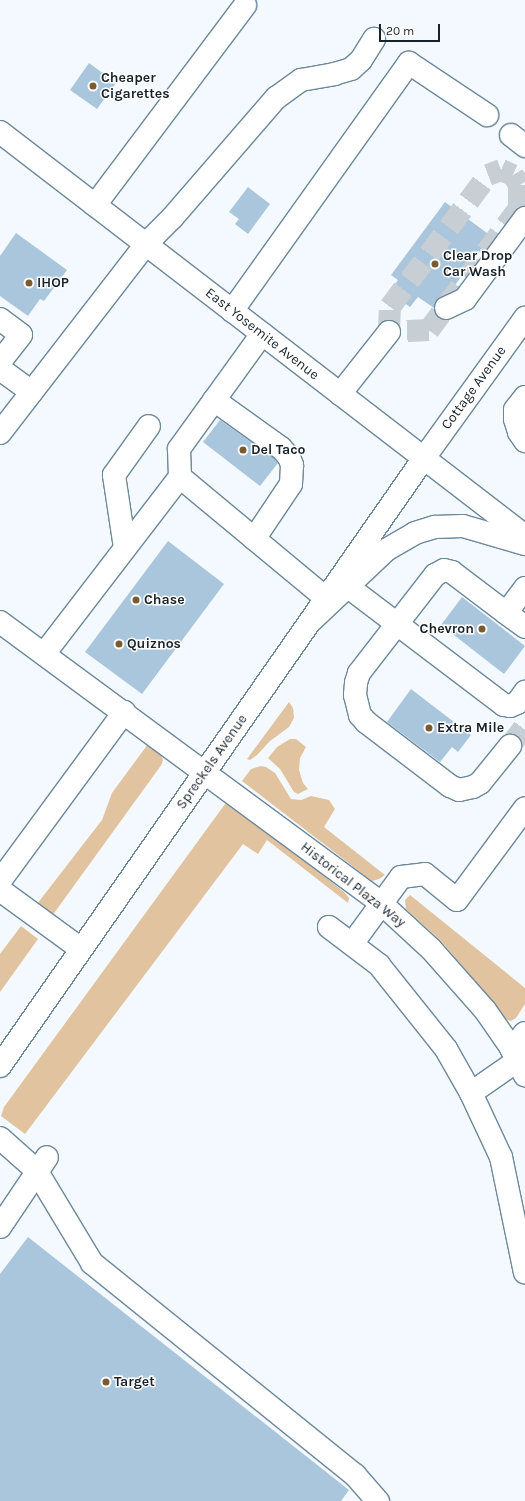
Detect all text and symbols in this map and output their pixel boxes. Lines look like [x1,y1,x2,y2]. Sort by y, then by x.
scale bar [381,16,442,42]
text: 20 m [386,24,414,38]
place label: Cheaper Cigarettes [101,70,170,102]
marker: Cheaper Cigarettes [88,81,98,91]
place label: Clear Drop Car Wash [443,248,512,280]
marker: Clear Drop Car Wash [430,259,440,269]
place label: IHOP [37,275,69,291]
marker: IHOP [24,278,34,288]
street label: East Yosemite Avenue [202,284,322,384]
street label: Cottage Avenue [438,343,510,433]
place label: Del Taco [251,442,305,458]
marker: Del Taco [238,445,248,455]
place label: Chase [144,592,185,608]
marker: Chase [131,595,141,605]
place label: Chevron [420,621,474,637]
marker: Chevron [477,624,487,634]
place label: Quiznos [127,636,181,652]
marker: Quiznos [114,639,124,649]
street label: Spreckels Avenue [173,711,251,813]
place label: Extra Mile [437,720,504,736]
marker: Extra Mile [424,723,434,733]
street label: Historical Plaza Way [297,839,409,931]
place label: Target [114,1374,155,1390]
marker: Target [101,1377,111,1387]

